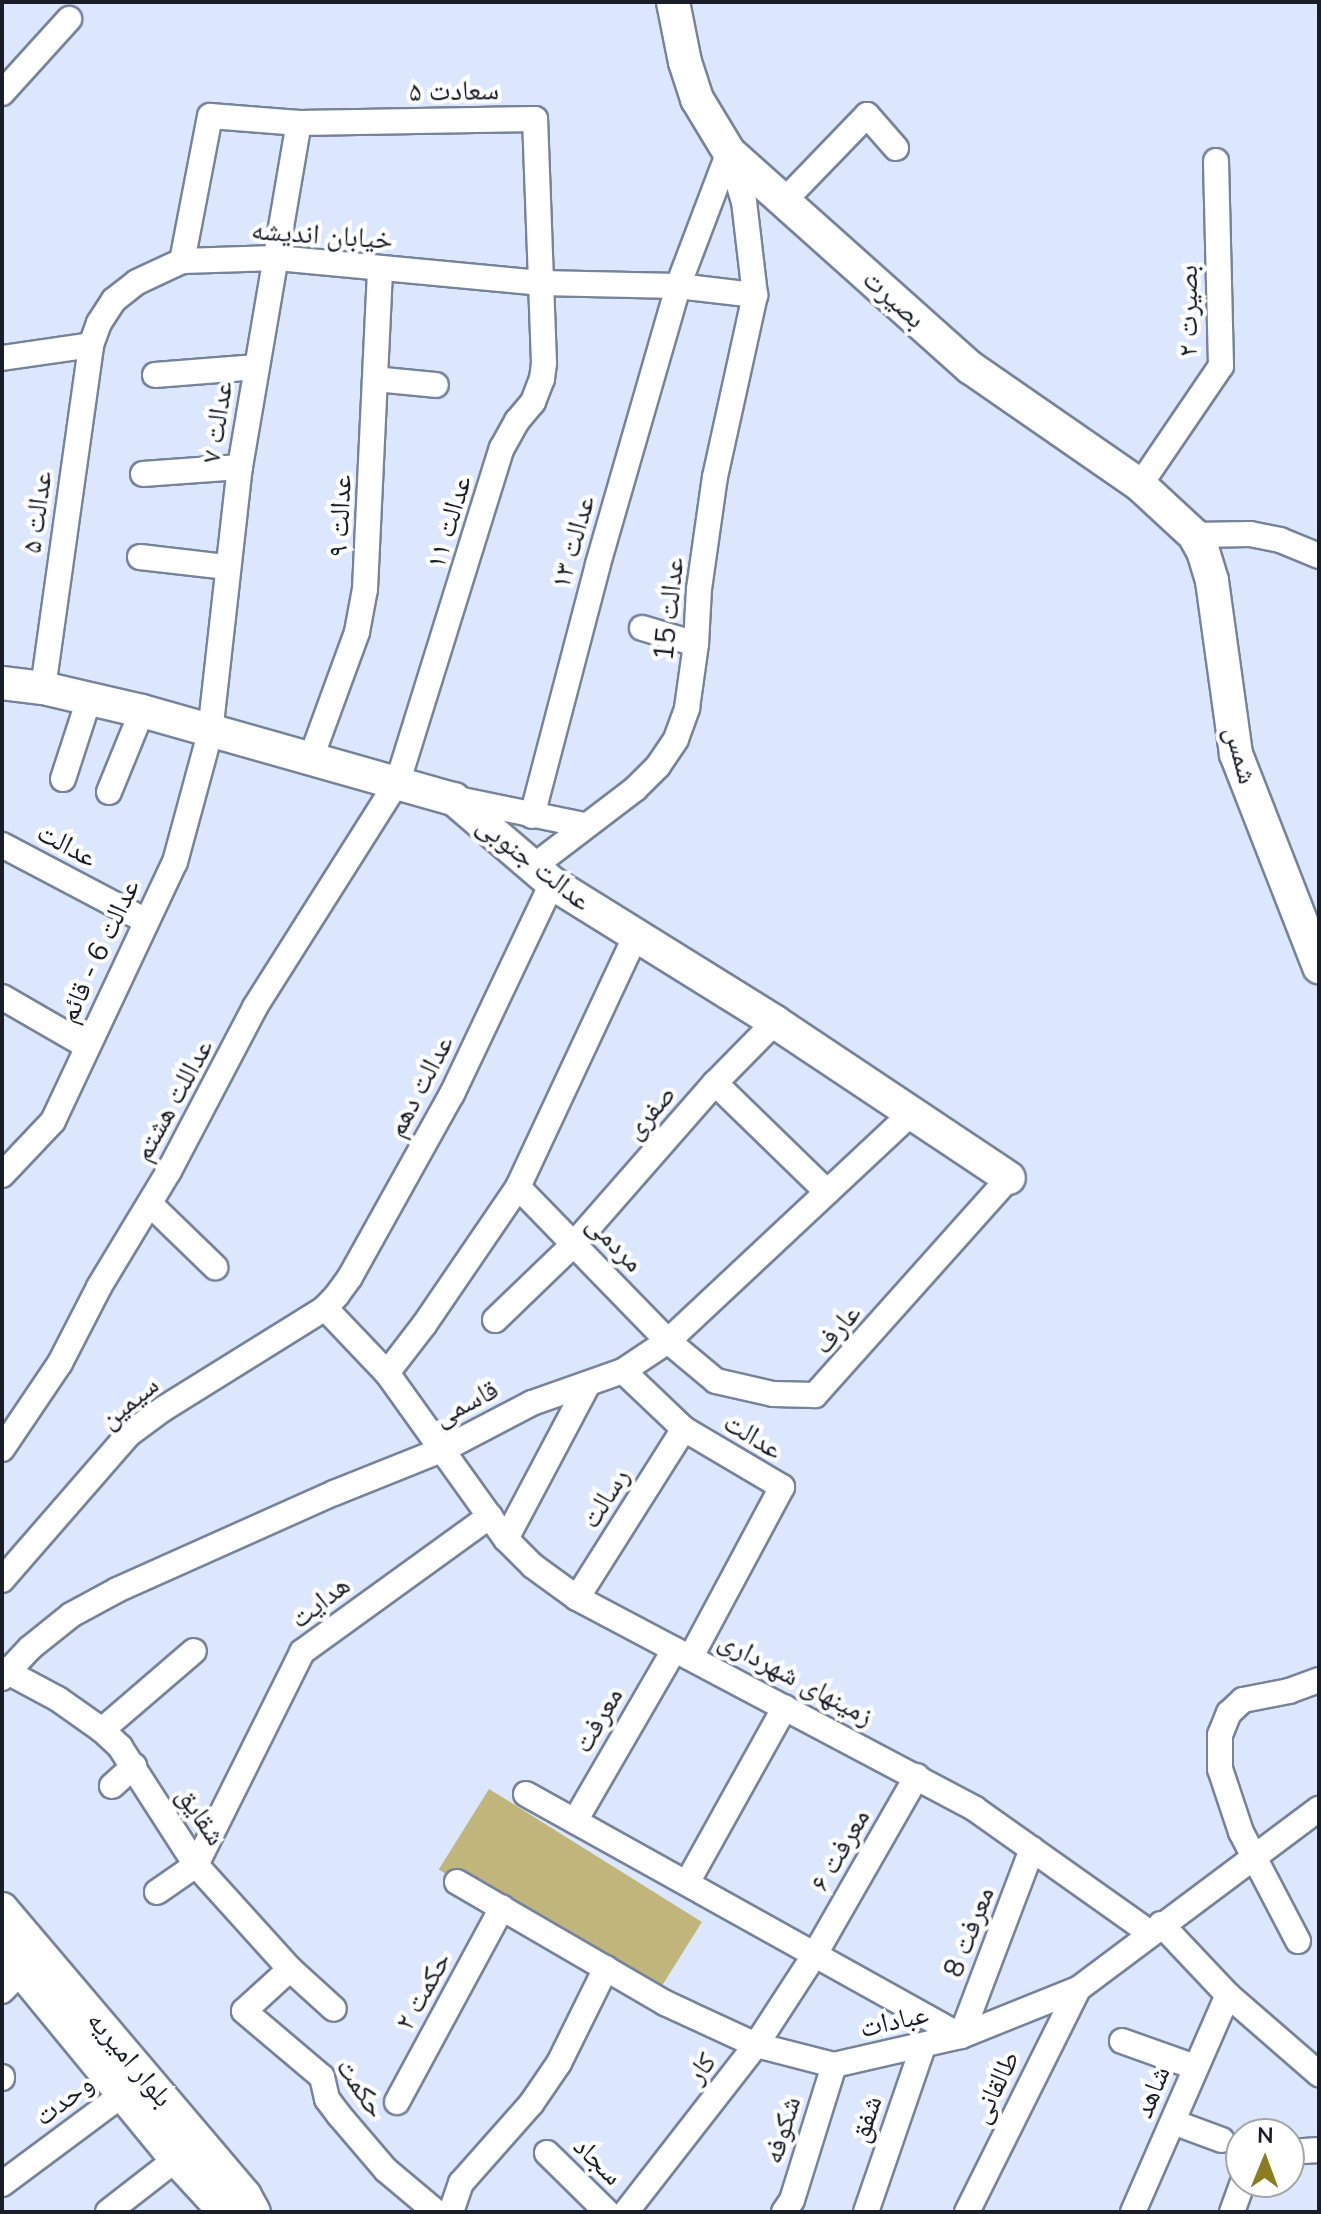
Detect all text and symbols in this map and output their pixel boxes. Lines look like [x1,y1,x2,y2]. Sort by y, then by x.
street label: سعادت ۵ [409,73,499,109]
street label: خیابان اندیشه [250,213,394,257]
street label: بصیرت [856,262,932,336]
street label: بصیرت ۲ [1171,265,1205,357]
street label: عدالت ۷ [194,379,240,465]
street label: عدالت ۵ [15,469,59,555]
street label: عدالت ۱۱ [419,472,479,572]
street label: عدالت ۹ [321,474,359,558]
street label: عدالت ۱۳ [544,492,602,592]
street label: عدالت 15 [647,556,691,662]
street label: شمس [1217,722,1265,788]
street label: عدالت جنوبی [470,808,598,918]
street label: عدالت [31,815,103,875]
street label: عدالت 6 - قائم [51,874,147,1028]
street label: عدالت دهم [379,1029,461,1143]
street label: عداللت هشتم [126,1033,220,1167]
street label: صفری [617,1078,683,1146]
street label: مردمی [579,1207,651,1279]
street label: عارف [806,1297,868,1361]
street label: سیمین [93,1368,165,1436]
street label: قاسمی [428,1373,504,1433]
street label: عدالت [717,1405,789,1467]
street label: رسالت [573,1461,637,1535]
street label: هدایت [283,1568,357,1636]
street label: زمینهای شهرداری [713,1623,879,1733]
street label: معرفت [566,1681,630,1759]
street label: شقایق [169,1780,233,1852]
street label: معرفت ۶ [803,1803,877,1897]
street label: معرفت 8 [936,1882,1002,1982]
street label: حکمت ۲ [388,1946,458,2036]
street label: عبادات [856,1997,932,2045]
street label: بلوار امیریه [80,2004,180,2114]
street label: طالقانی [963,2045,1027,2129]
street label: کار [679,2046,723,2090]
street label: حکمت [329,2052,393,2124]
street label: شاهد [1126,2061,1178,2123]
street label: وحدت [28,2067,100,2133]
street label: شفق [842,2091,890,2147]
street label: شکوفه [756,2092,808,2168]
north arrow [1225,2118,1305,2198]
text: N [1257,2121,1274,2151]
street label: سجاد [566,2130,630,2192]

